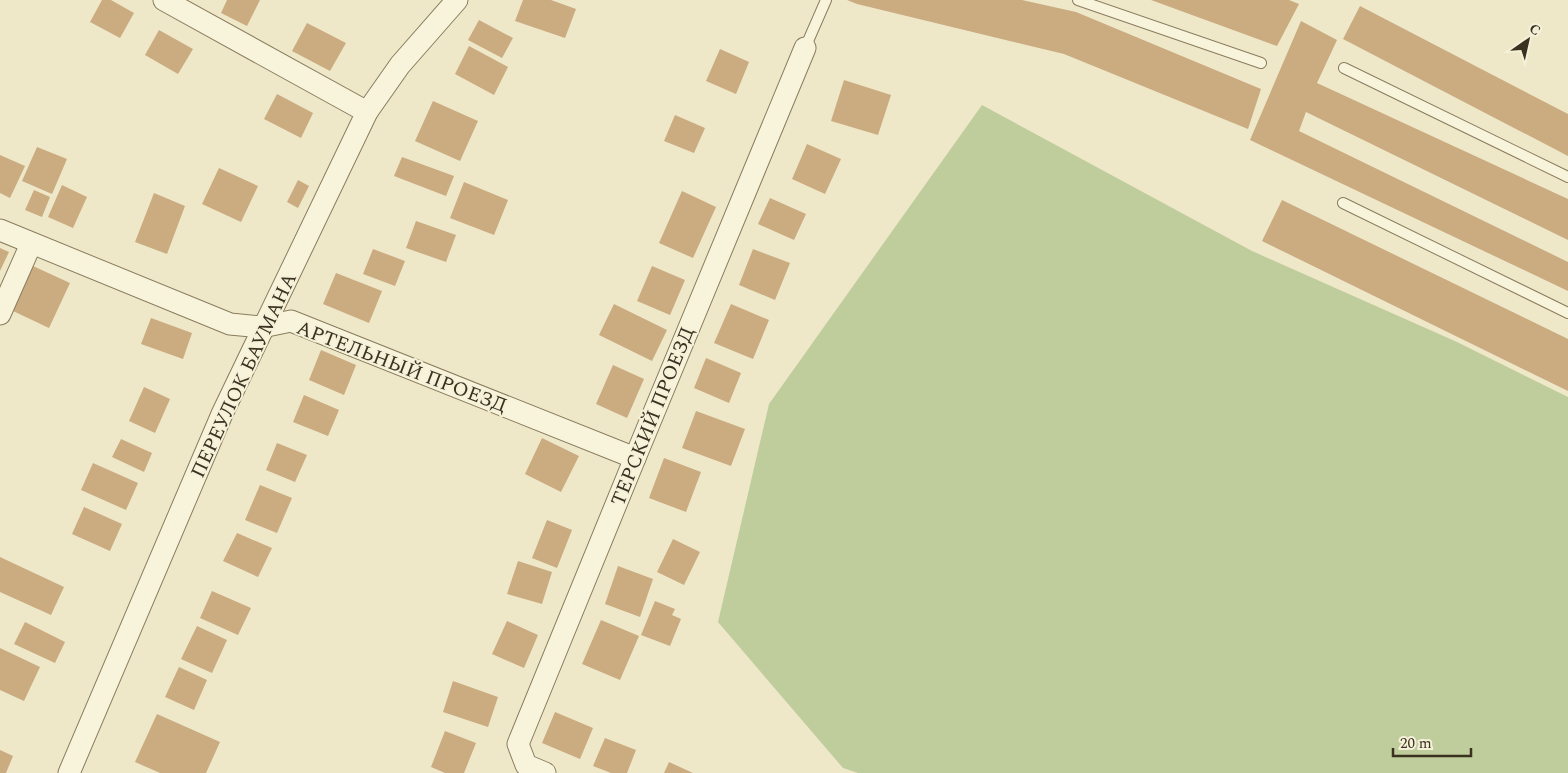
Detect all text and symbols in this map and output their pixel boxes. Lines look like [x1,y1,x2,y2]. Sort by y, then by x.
north arrow [1503,15,1553,65]
text: С [1525,18,1545,41]
street label: ПЕРЕУЛОК БАУМАНА [183,268,305,483]
street label: АРТЕЛЬНЫЙ ПРОЕЗД [292,313,511,421]
street label: ТЕРСКИЙ ПРОЕЗД [603,322,703,511]
scale bar [1393,726,1470,758]
text: 20 m [1400,732,1432,755]

